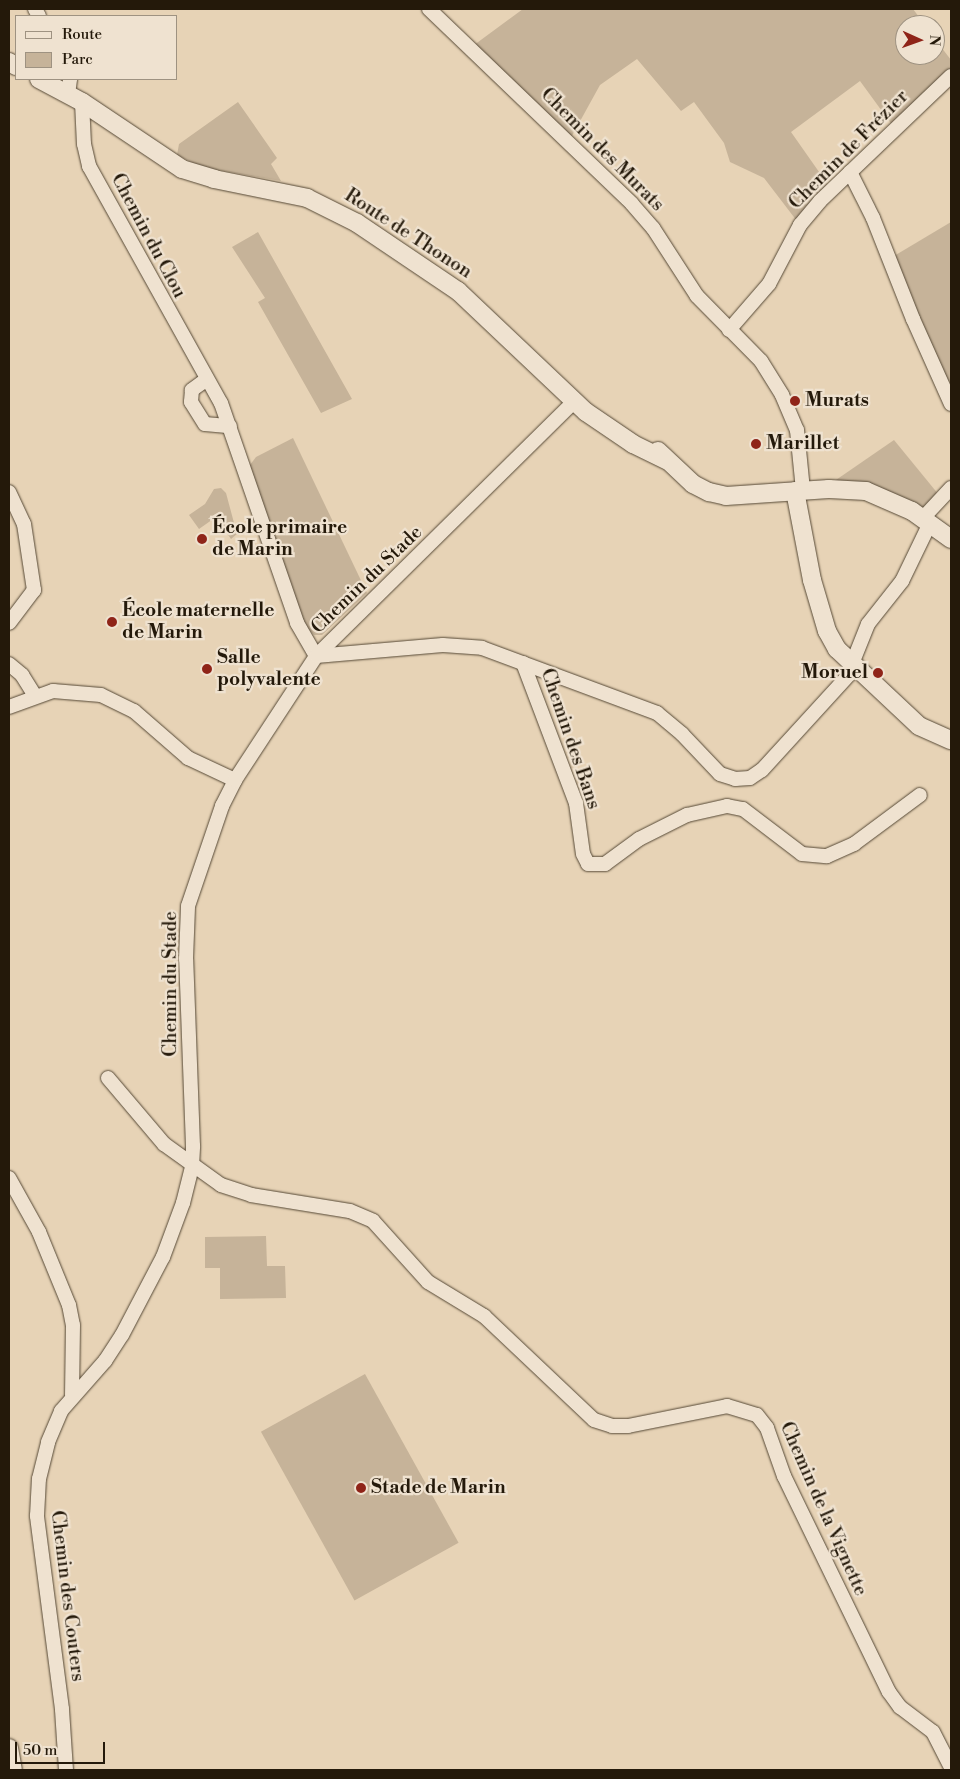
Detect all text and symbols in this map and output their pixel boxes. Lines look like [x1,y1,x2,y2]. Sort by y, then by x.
legend [15,15,178,80]
north arrow [895,15,945,65]
text: Route [62,25,102,44]
text: N [925,35,943,46]
text: Parc [62,50,93,69]
street label: Chemin des Murats [536,84,668,216]
street label: Chemin de Frézier [785,86,913,214]
street label: Chemin du Clou [106,170,190,302]
street label: Route de Thonon [340,184,476,284]
place label: Murats [805,390,869,412]
marker: Murats [789,395,801,407]
place label: Marillet [766,433,839,455]
marker: Marillet [750,438,762,450]
place label: École primaire de Marin [212,517,347,561]
street label: Chemin du Stade [307,521,427,639]
marker: École primaire de Marin [196,533,208,545]
place label: École maternelle de Marin [122,600,274,644]
marker: École maternelle de Marin [106,616,118,628]
place label: Salle polyvalente [217,647,321,691]
place label: Moruel [801,662,868,684]
marker: Salle polyvalente [201,663,213,675]
street label: Chemin des Bans [535,666,605,812]
marker: Moruel [872,667,884,679]
street label: Chemin du Stade [160,911,182,1057]
street label: Chemin de la Vignette [774,1418,872,1600]
place label: Stade de Marin [371,1477,506,1499]
marker: Stade de Marin [355,1482,367,1494]
street label: Chemin des Couters [45,1509,89,1683]
scale bar [18,1732,108,1764]
text: 50 m [23,1741,57,1760]

